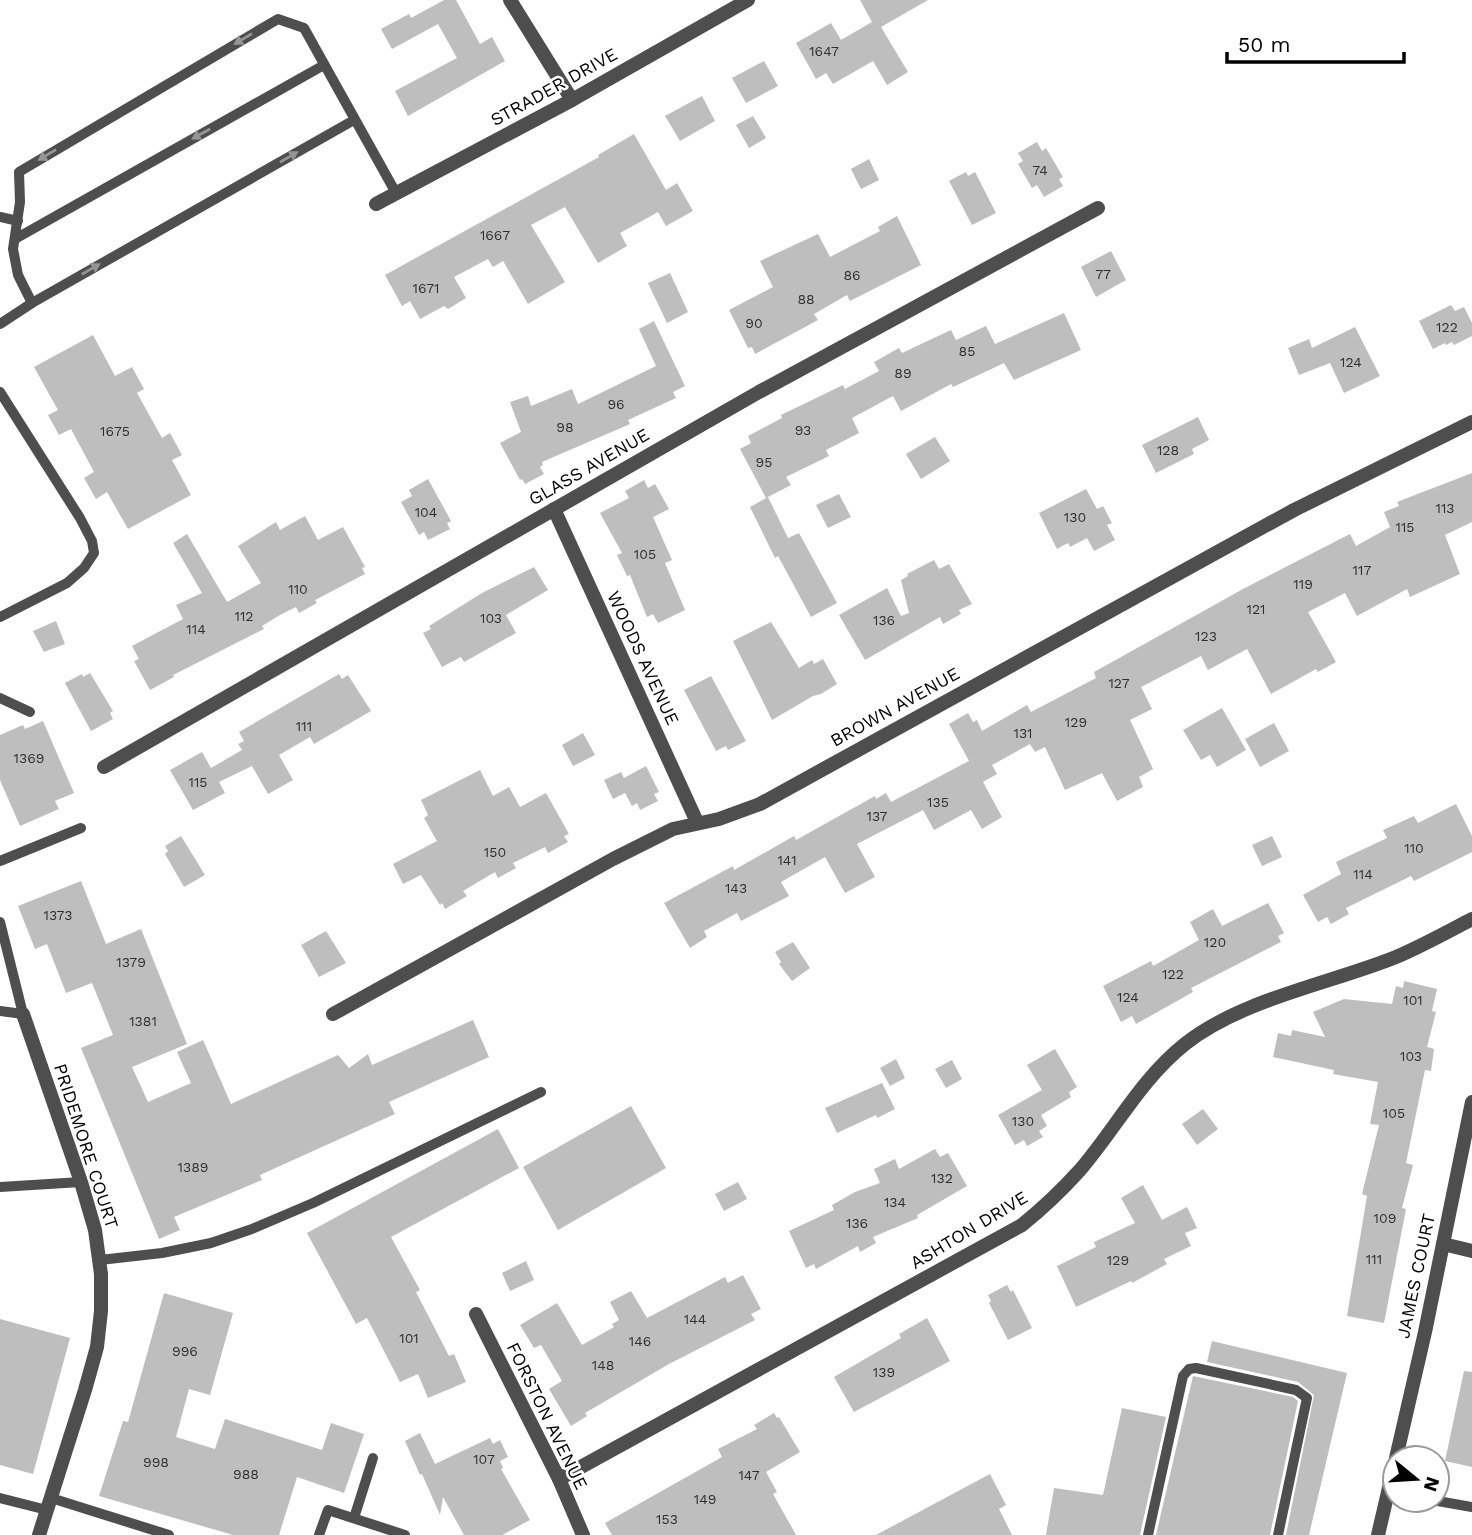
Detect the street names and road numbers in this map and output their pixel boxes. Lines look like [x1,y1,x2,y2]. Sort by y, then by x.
street label: STRADER DRIVE [487,43,621,130]
street label: GLASS AVENUE [525,424,653,510]
street label: WOODS AVENUE [603,587,684,728]
street label: BROWN AVENUE [827,662,963,751]
street label: PRIDEMORE COURT [50,1061,123,1231]
street label: ASHTON DRIVE [906,1186,1031,1273]
street label: JAMES COURT [1392,1211,1439,1340]
street label: FORSTON AVENUE [503,1339,592,1493]

